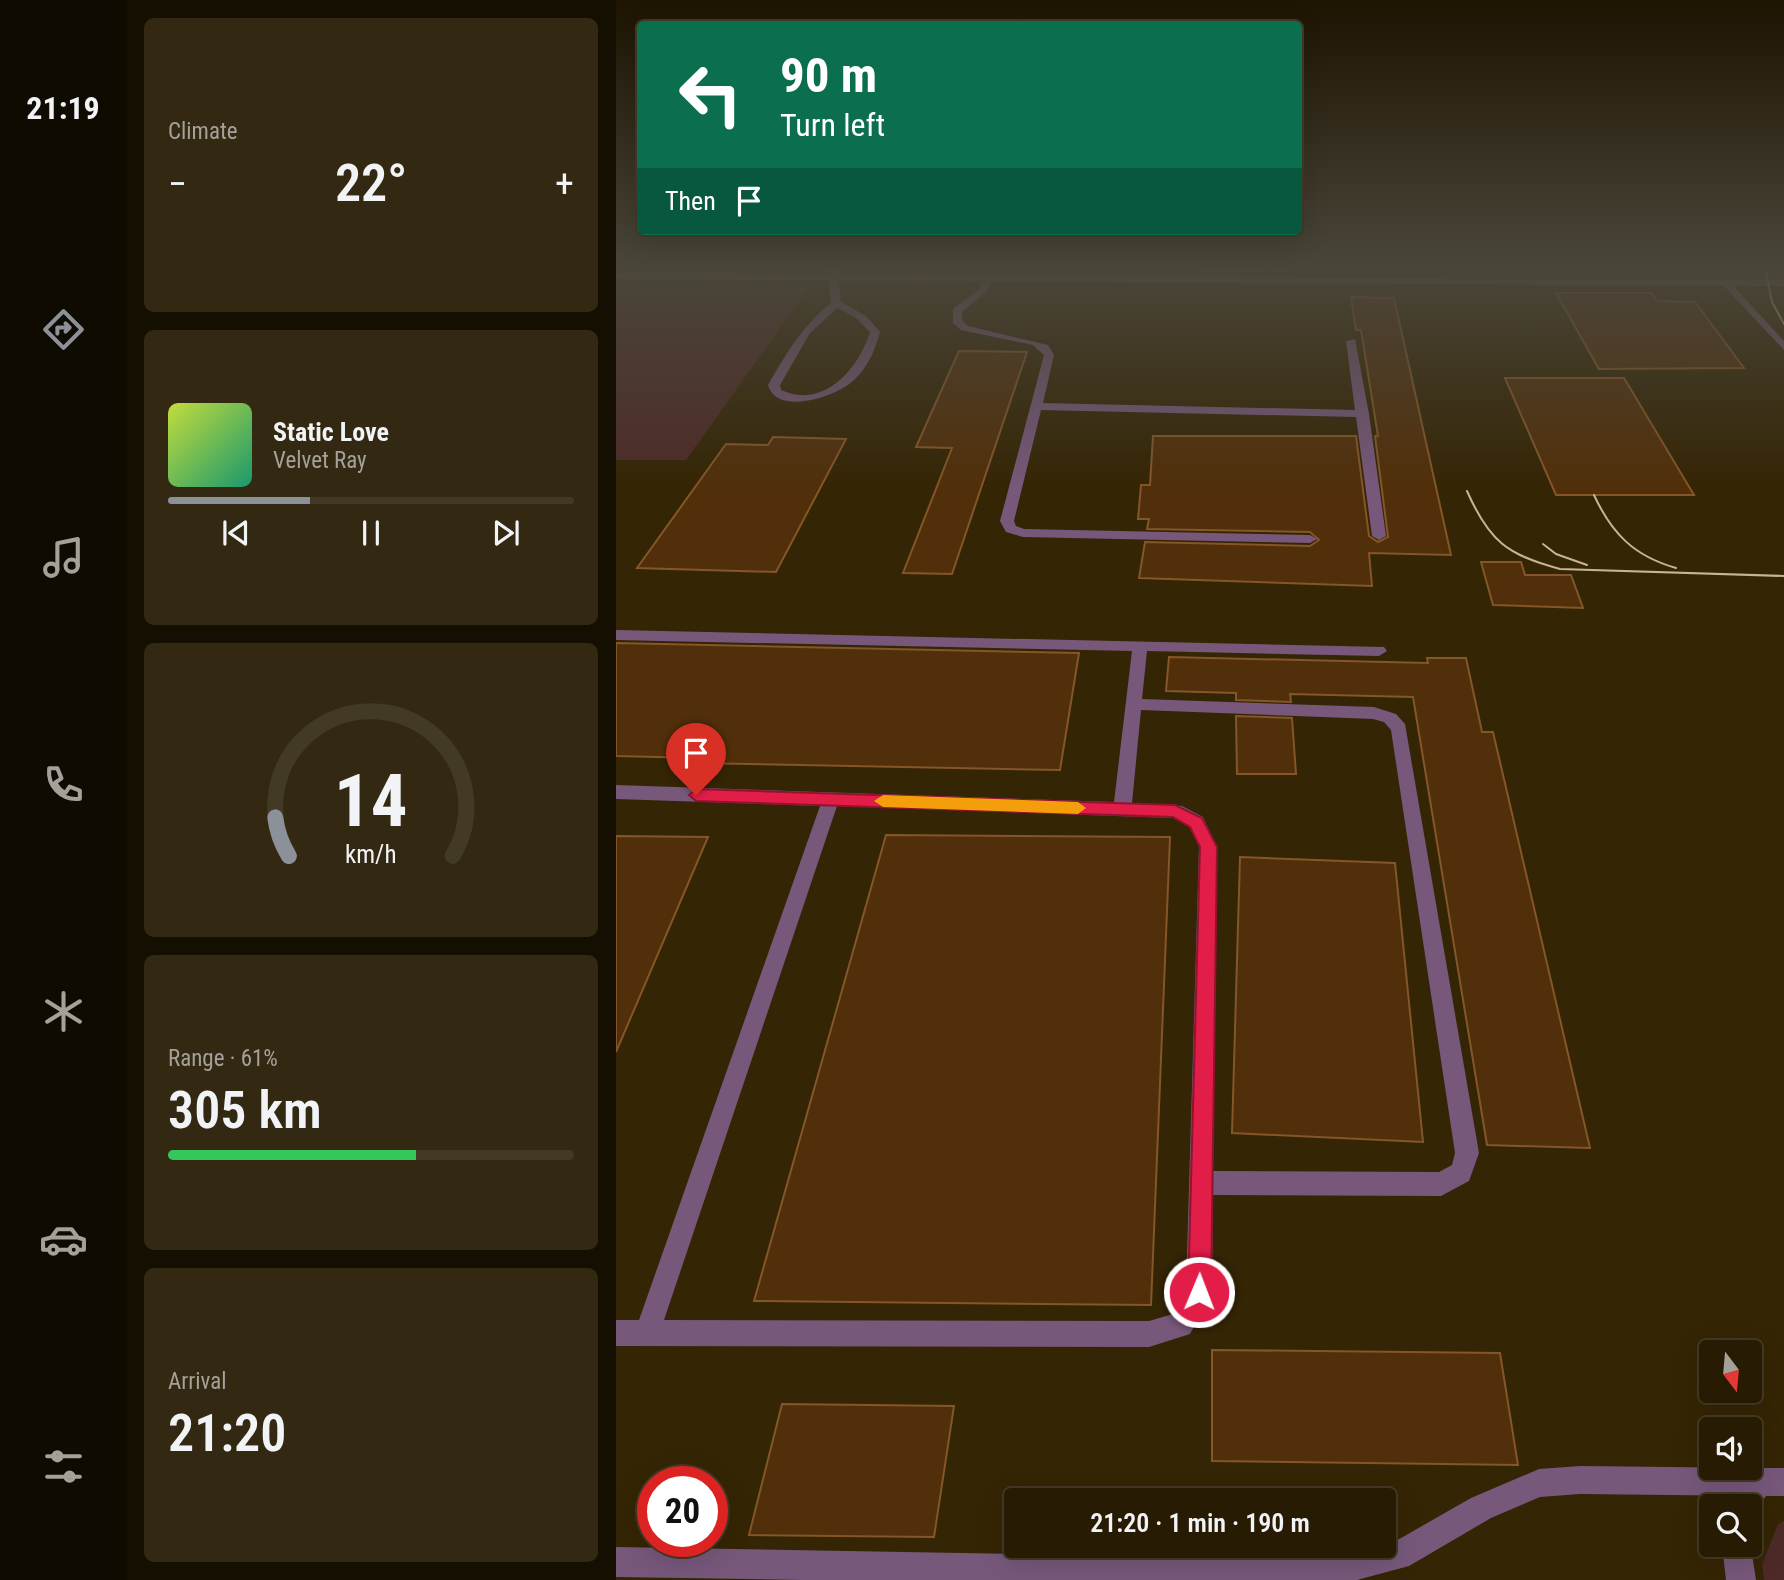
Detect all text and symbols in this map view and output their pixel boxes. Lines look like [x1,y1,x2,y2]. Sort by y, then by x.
text: 90 m [780,47,877,104]
icon: left [665,49,756,140]
text: 21:19 [26,89,100,127]
text: Turn left [780,106,885,144]
text: Climate [168,118,238,145]
text: 22° [335,153,407,214]
text: − [168,162,187,206]
text: + [555,162,574,206]
icon: arrive [730,182,768,220]
text: Then [665,186,716,216]
icon: directions [39,305,88,354]
text: Static Love [273,417,389,447]
text: Velvet Ray [273,447,367,474]
icon: previous [217,514,255,552]
icon: pause [352,514,390,552]
icon: next [487,514,525,552]
icon: music [39,533,88,582]
pin [666,723,726,795]
icon: arrive [677,734,715,772]
text: 14 [334,758,408,844]
icon: phone [39,760,88,809]
text: km/h [345,840,397,869]
icon: climate [39,987,88,1036]
text: Range · 61% [168,1045,278,1072]
text: 305 km [168,1080,322,1141]
icon: car [39,1215,88,1264]
position arrow [1162,1255,1236,1329]
north arrow [1699,1340,1762,1404]
map controls [1699,1340,1762,1557]
text: Arrival [168,1368,227,1395]
text: 21:20 [168,1403,286,1464]
button: sound [1699,1417,1762,1480]
icon: filters [39,1442,88,1491]
speed limit sign: 20 [637,1466,728,1557]
button: search [1699,1494,1762,1557]
text: 21:20 · 1 min · 190 m [1090,1508,1310,1538]

